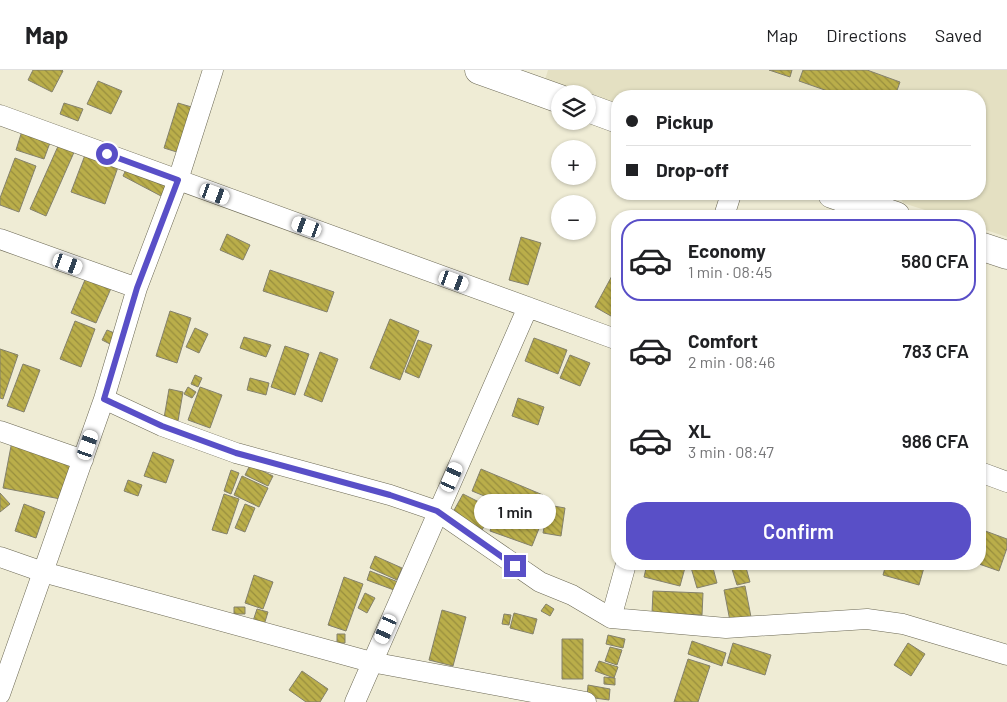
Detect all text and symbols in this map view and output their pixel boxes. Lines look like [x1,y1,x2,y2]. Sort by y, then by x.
text: Map [25,20,68,49]
text: Map [766,24,798,46]
text: Directions [826,24,907,46]
text: Saved [935,24,982,46]
map controls [551,85,596,240]
button: layers [551,85,596,130]
text: Pickup [656,110,714,133]
button: + [551,140,596,185]
route start [96,143,118,165]
text: Drop-off [656,158,729,181]
car [198,182,231,206]
button: − [551,195,596,240]
car [290,215,323,239]
icon: car [628,238,673,283]
text: Economy [688,239,766,262]
text: 580 CFA [901,249,969,272]
car [51,252,84,276]
text: 1 min · 08:45 [688,262,772,281]
car [437,269,470,293]
icon: car [628,328,673,373]
text: Comfort [688,329,758,352]
text: 783 CFA [902,339,969,362]
text: 2 min · 08:46 [688,352,775,371]
icon: car [628,418,673,463]
text: XL [688,419,711,442]
car [76,428,99,462]
text: 986 CFA [902,429,969,452]
text: 3 min · 08:47 [688,442,774,461]
car [439,460,464,494]
callout: 1 min [474,494,556,528]
text: 1 min [498,502,532,521]
button: Confirm [626,502,971,560]
route end [504,555,526,577]
car [373,612,398,646]

